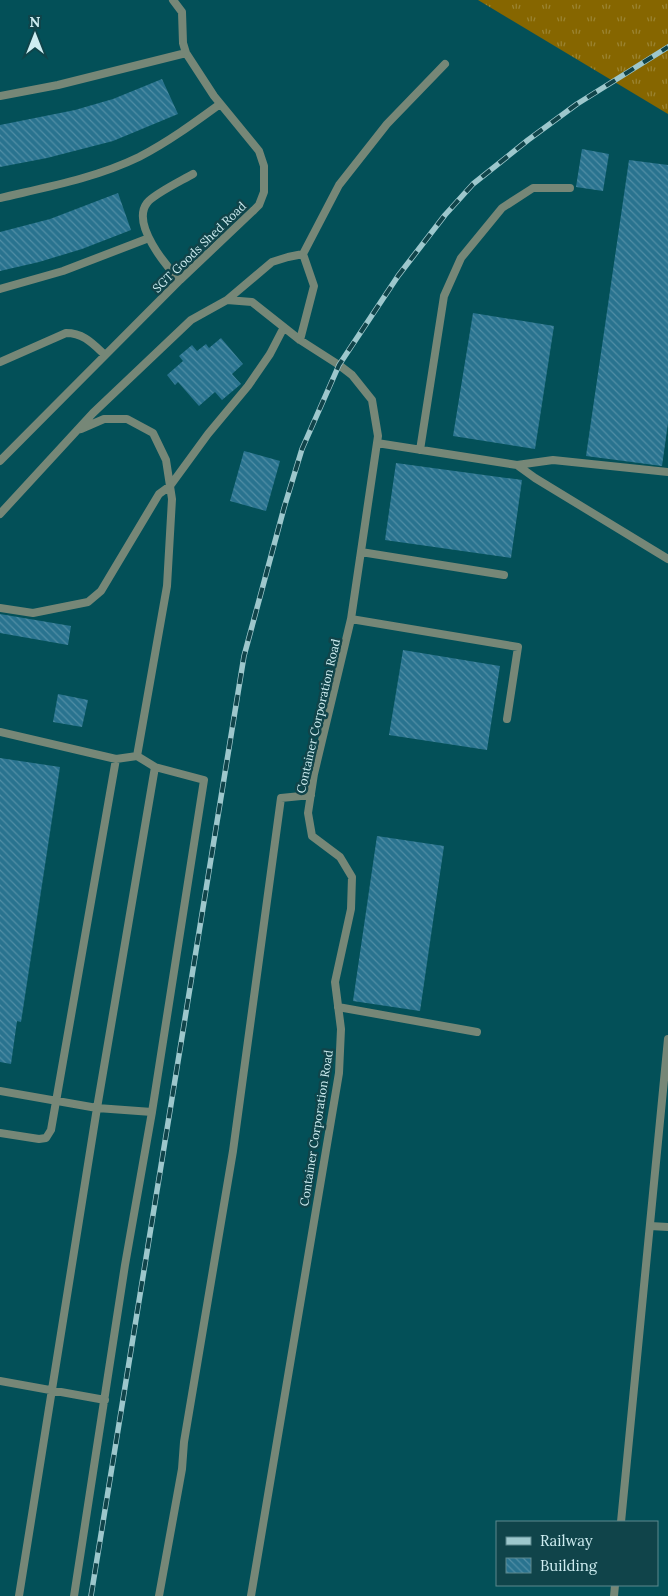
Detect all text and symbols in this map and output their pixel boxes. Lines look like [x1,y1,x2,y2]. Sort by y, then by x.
north arrow [10,10,60,60]
text: N [30,13,41,31]
street label: SGT Goods Shed Road [149,198,249,296]
street label: Container Corporation Road [293,637,343,795]
street label: Container Corporation Road [296,1049,336,1207]
legend [496,1521,658,1586]
text: Railway [540,1531,593,1550]
text: Building [540,1556,598,1575]

